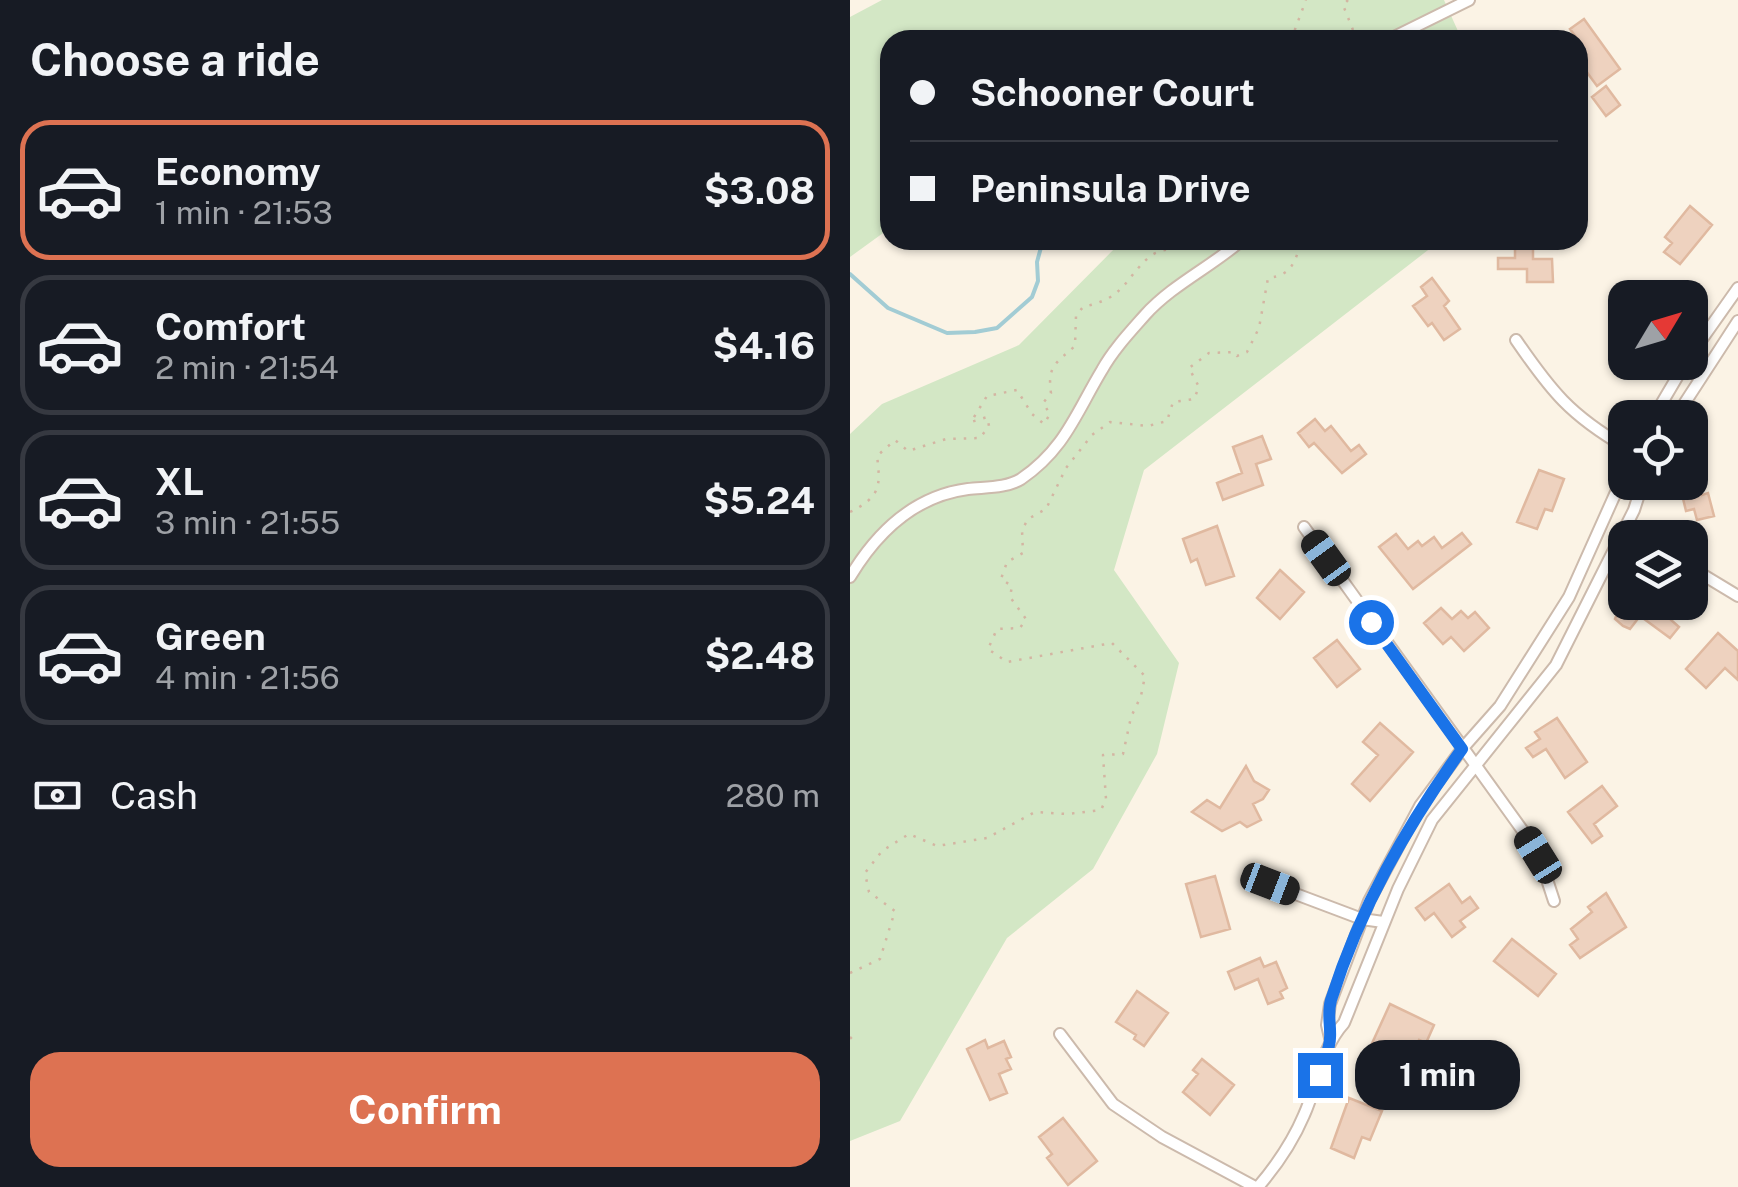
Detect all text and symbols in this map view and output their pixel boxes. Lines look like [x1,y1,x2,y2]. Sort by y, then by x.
text: Choose a ride [30,33,320,86]
text: Schooner Court [970,70,1255,115]
icon: car [35,145,125,235]
text: Economy [155,149,321,194]
text: Peninsula Drive [970,166,1251,211]
text: $3.08 [704,168,815,213]
text: 1 min · 21:53 [155,194,333,231]
north arrow [1608,280,1708,380]
map controls [1608,280,1708,620]
icon: car [35,300,125,390]
text: Comfort [155,304,306,349]
text: $4.16 [713,323,815,368]
text: 2 min · 21:54 [155,349,339,386]
button: locate [1608,400,1708,500]
icon: car [35,455,125,545]
text: XL [155,459,204,504]
text: $5.24 [703,478,815,523]
text: 3 min · 21:55 [155,504,340,541]
button: layers [1608,520,1708,620]
car [1296,525,1356,591]
route start [1349,600,1394,645]
icon: car [35,610,125,700]
text: Green [155,614,266,659]
text: $2.48 [704,633,815,678]
text: 4 min · 21:56 [155,659,340,696]
icon: cash [30,768,85,823]
text: Cash [110,773,198,818]
text: 280 m [725,777,820,814]
car [1509,822,1567,888]
car [1237,859,1303,909]
callout: 1 min [1355,1040,1520,1110]
button: Confirm [30,1052,820,1167]
route end [1298,1053,1343,1098]
text: 1 min [1399,1056,1476,1093]

